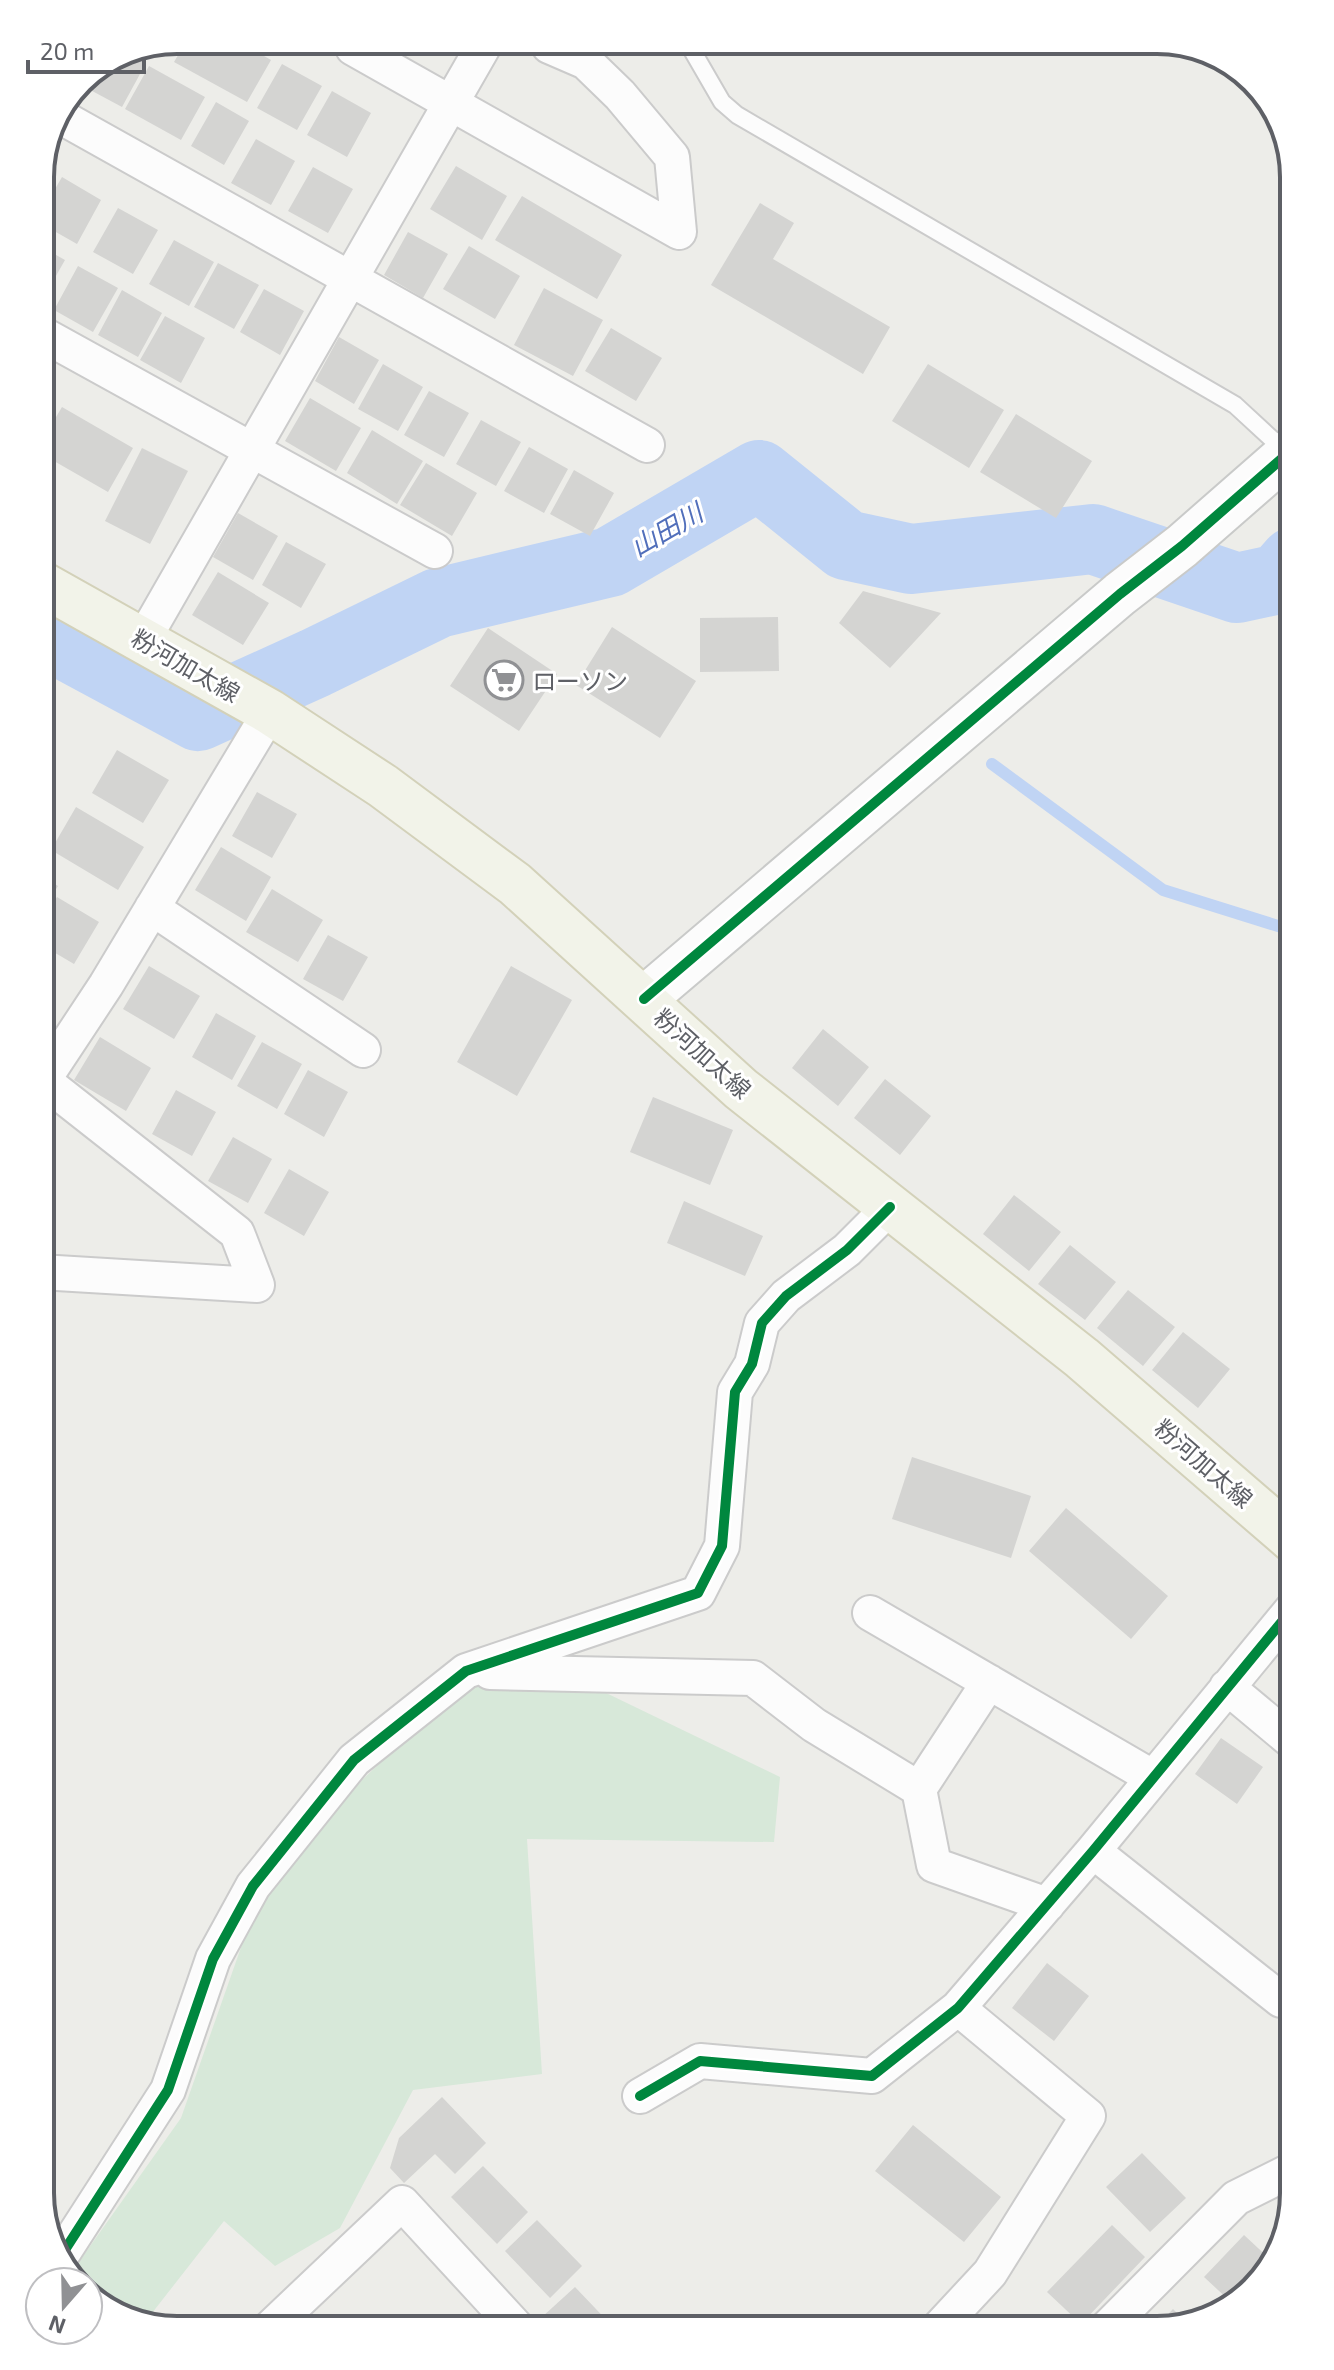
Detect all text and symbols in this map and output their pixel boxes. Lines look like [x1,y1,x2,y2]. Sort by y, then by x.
scale bar [28,24,144,74]
text: 20 m [40,36,94,65]
water label: 山田川 [624,495,710,562]
street label: 粉河加太線 [127,622,245,708]
supermarket icon: ローソン [483,659,525,701]
place label: ローソン [532,666,628,695]
street label: 粉河加太線 [649,1002,757,1104]
street label: 粉河加太線 [1149,1413,1259,1513]
north arrow [24,2266,104,2346]
text: N [45,2311,69,2341]

